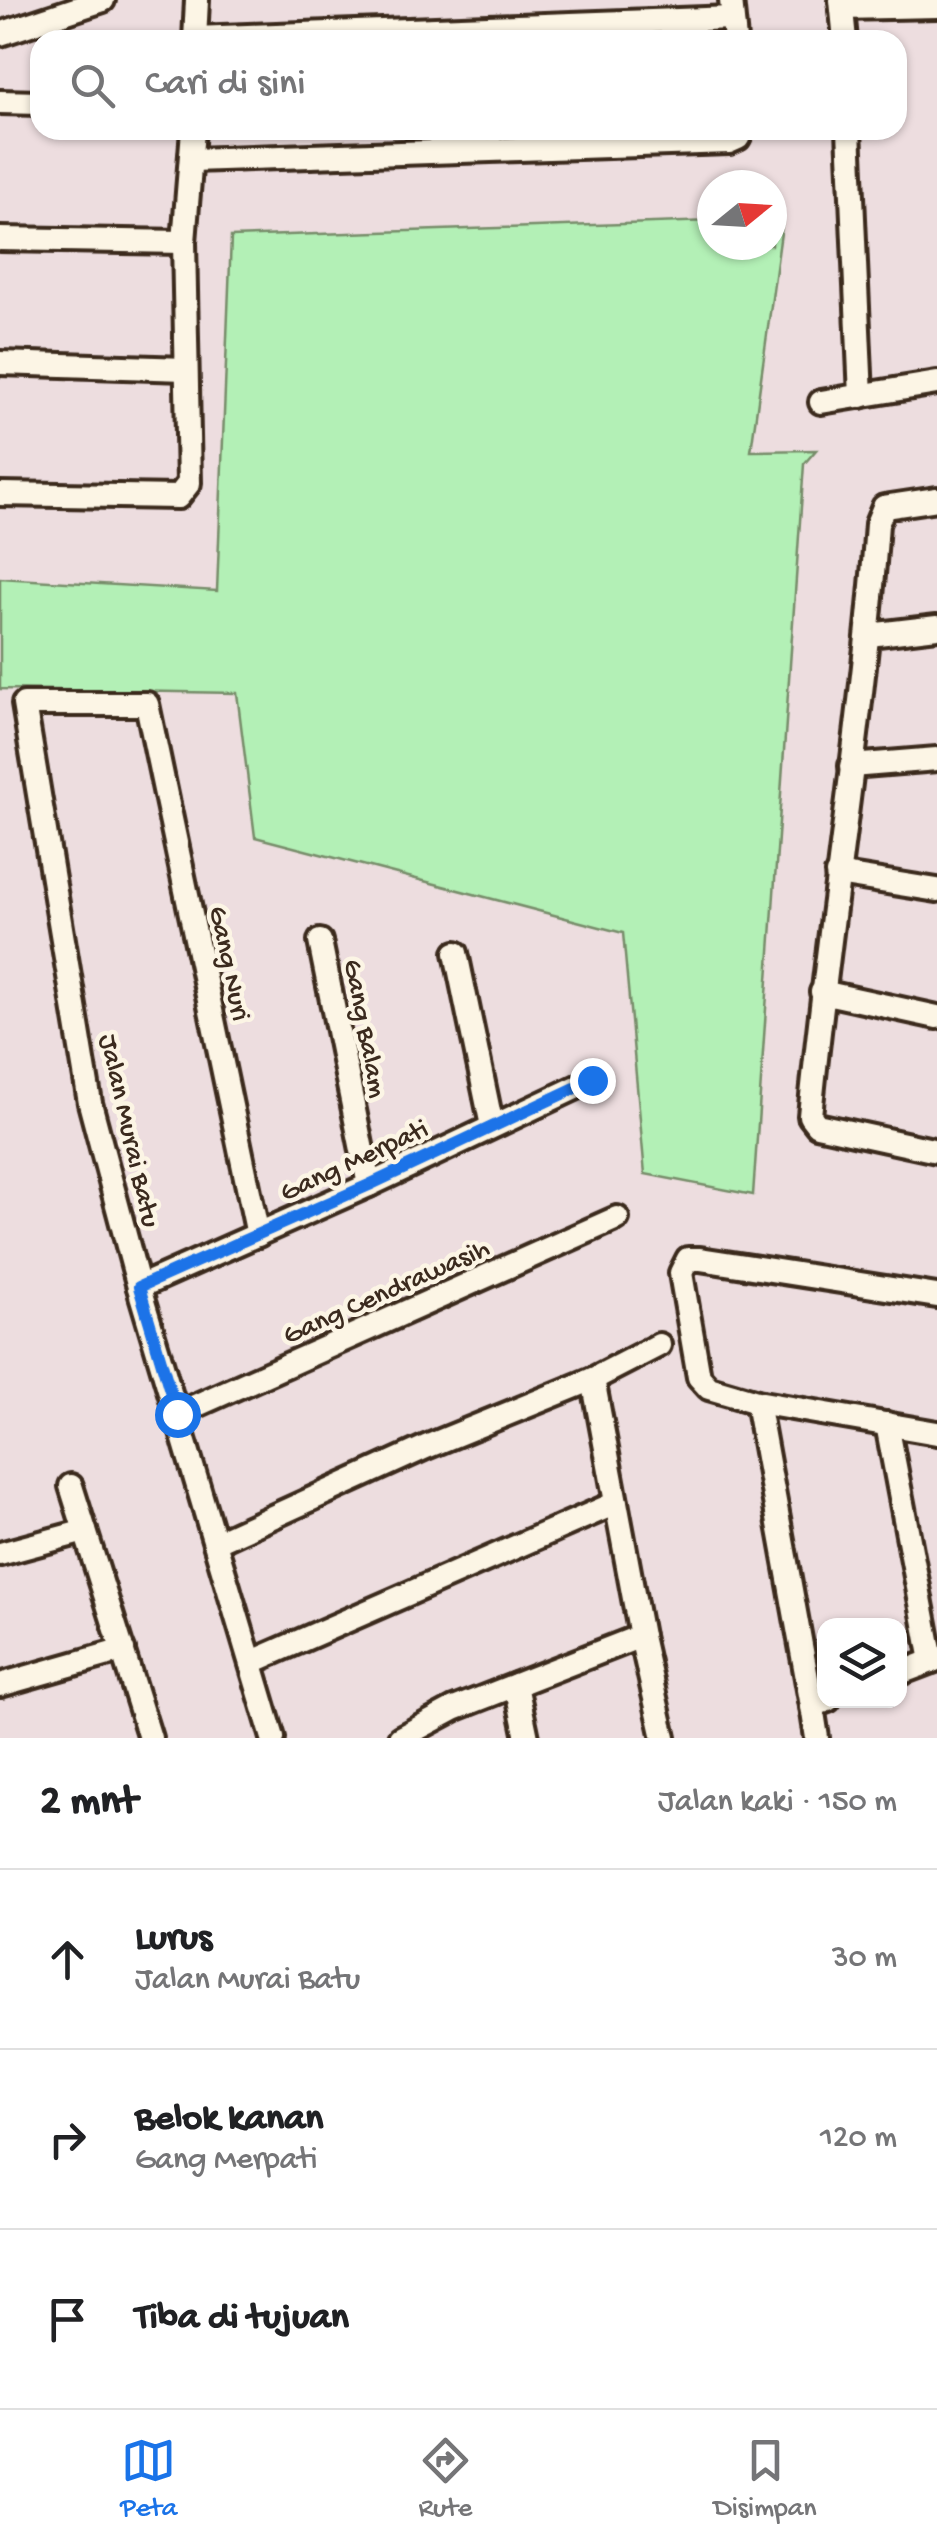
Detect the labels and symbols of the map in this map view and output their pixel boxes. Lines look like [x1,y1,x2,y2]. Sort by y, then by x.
north arrow [697,170,787,260]
street label: Gang Nuri [199,904,256,1024]
street label: Gang Balam [334,957,393,1101]
street label: Jalan Murai Batu [89,1031,166,1231]
route end [570,1058,616,1104]
street label: Gang Merpati [276,1113,434,1211]
street label: Gang Cendrawasih [278,1233,495,1353]
route start [155,1392,201,1438]

